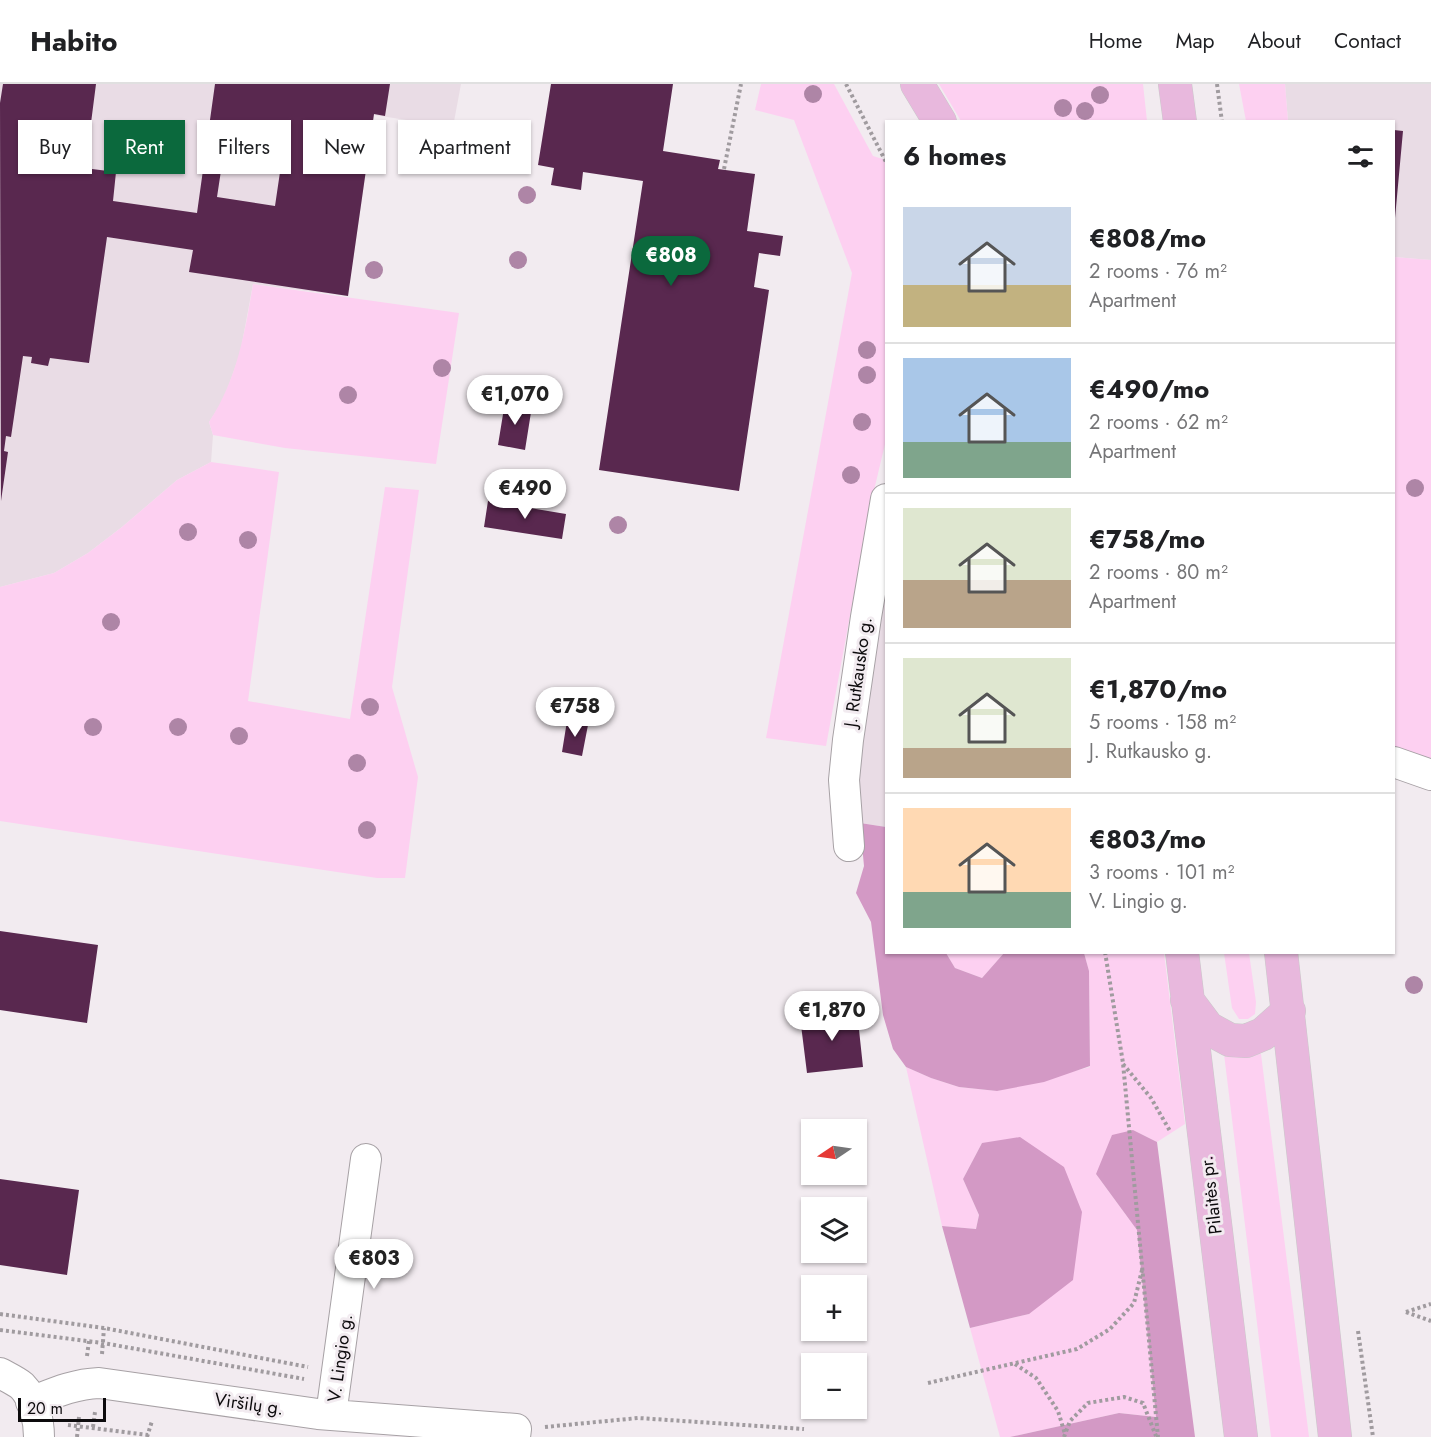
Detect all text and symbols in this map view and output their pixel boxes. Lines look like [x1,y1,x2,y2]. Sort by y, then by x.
text: Habito [30,21,118,62]
text: Home [1089,26,1142,56]
text: Map [1175,26,1215,56]
text: About [1248,26,1301,56]
text: Contact [1334,26,1401,56]
chip: Buy [18,120,92,174]
chip: Rent [104,120,185,174]
chip: Filters [197,120,291,174]
chip: New [303,120,386,174]
chip: Apartment [398,120,531,174]
text: 6 homes [903,137,1006,175]
icon: filters [1344,140,1377,173]
text: €808/mo [1089,219,1206,257]
icon: home [951,231,1023,303]
pin: €808 [635,236,707,287]
text: €808 [645,241,697,270]
text: 2 rooms · 76 m² [1089,257,1227,286]
text: Apartment [1089,286,1176,315]
text: €490/mo [1089,370,1209,408]
pin: €1,070 [466,375,564,426]
text: €1,070 [481,380,549,409]
icon: home [951,382,1023,454]
text: 2 rooms · 62 m² [1089,408,1228,437]
text: Apartment [1089,437,1176,466]
pin: €490 [489,469,561,520]
text: €490 [498,474,552,503]
text: €758/mo [1089,520,1205,558]
icon: home [951,532,1023,604]
text: 2 rooms · 80 m² [1089,558,1228,587]
text: Apartment [1089,587,1176,616]
street label: J. Rutkausko g. [837,615,879,731]
text: €1,870/mo [1089,670,1227,708]
icon: home [951,682,1023,754]
pin: €758 [539,687,611,738]
text: €758 [550,692,600,721]
text: 5 rooms · 158 m² [1089,708,1236,737]
text: J. Rutkausko g. [1089,737,1212,766]
text: €803/mo [1089,820,1206,858]
icon: home [951,832,1023,904]
text: 3 rooms · 101 m² [1089,858,1235,887]
text: V. Lingio g. [1089,887,1188,916]
pin: €1,870 [783,991,881,1042]
text: €1,870 [798,996,866,1025]
north arrow [801,1119,867,1185]
map controls [801,1119,867,1419]
street label: Pilaitės pr. [1193,1154,1229,1236]
button: layers [801,1197,867,1263]
pin: €803 [338,1239,410,1290]
text: €803 [348,1244,400,1273]
button: + [801,1275,867,1341]
street label: V. Lingio g. [321,1312,359,1404]
button: − [801,1353,867,1419]
street label: Viršilų g. [213,1386,285,1422]
scale bar [18,1395,106,1422]
text: 20 m [27,1397,63,1420]

